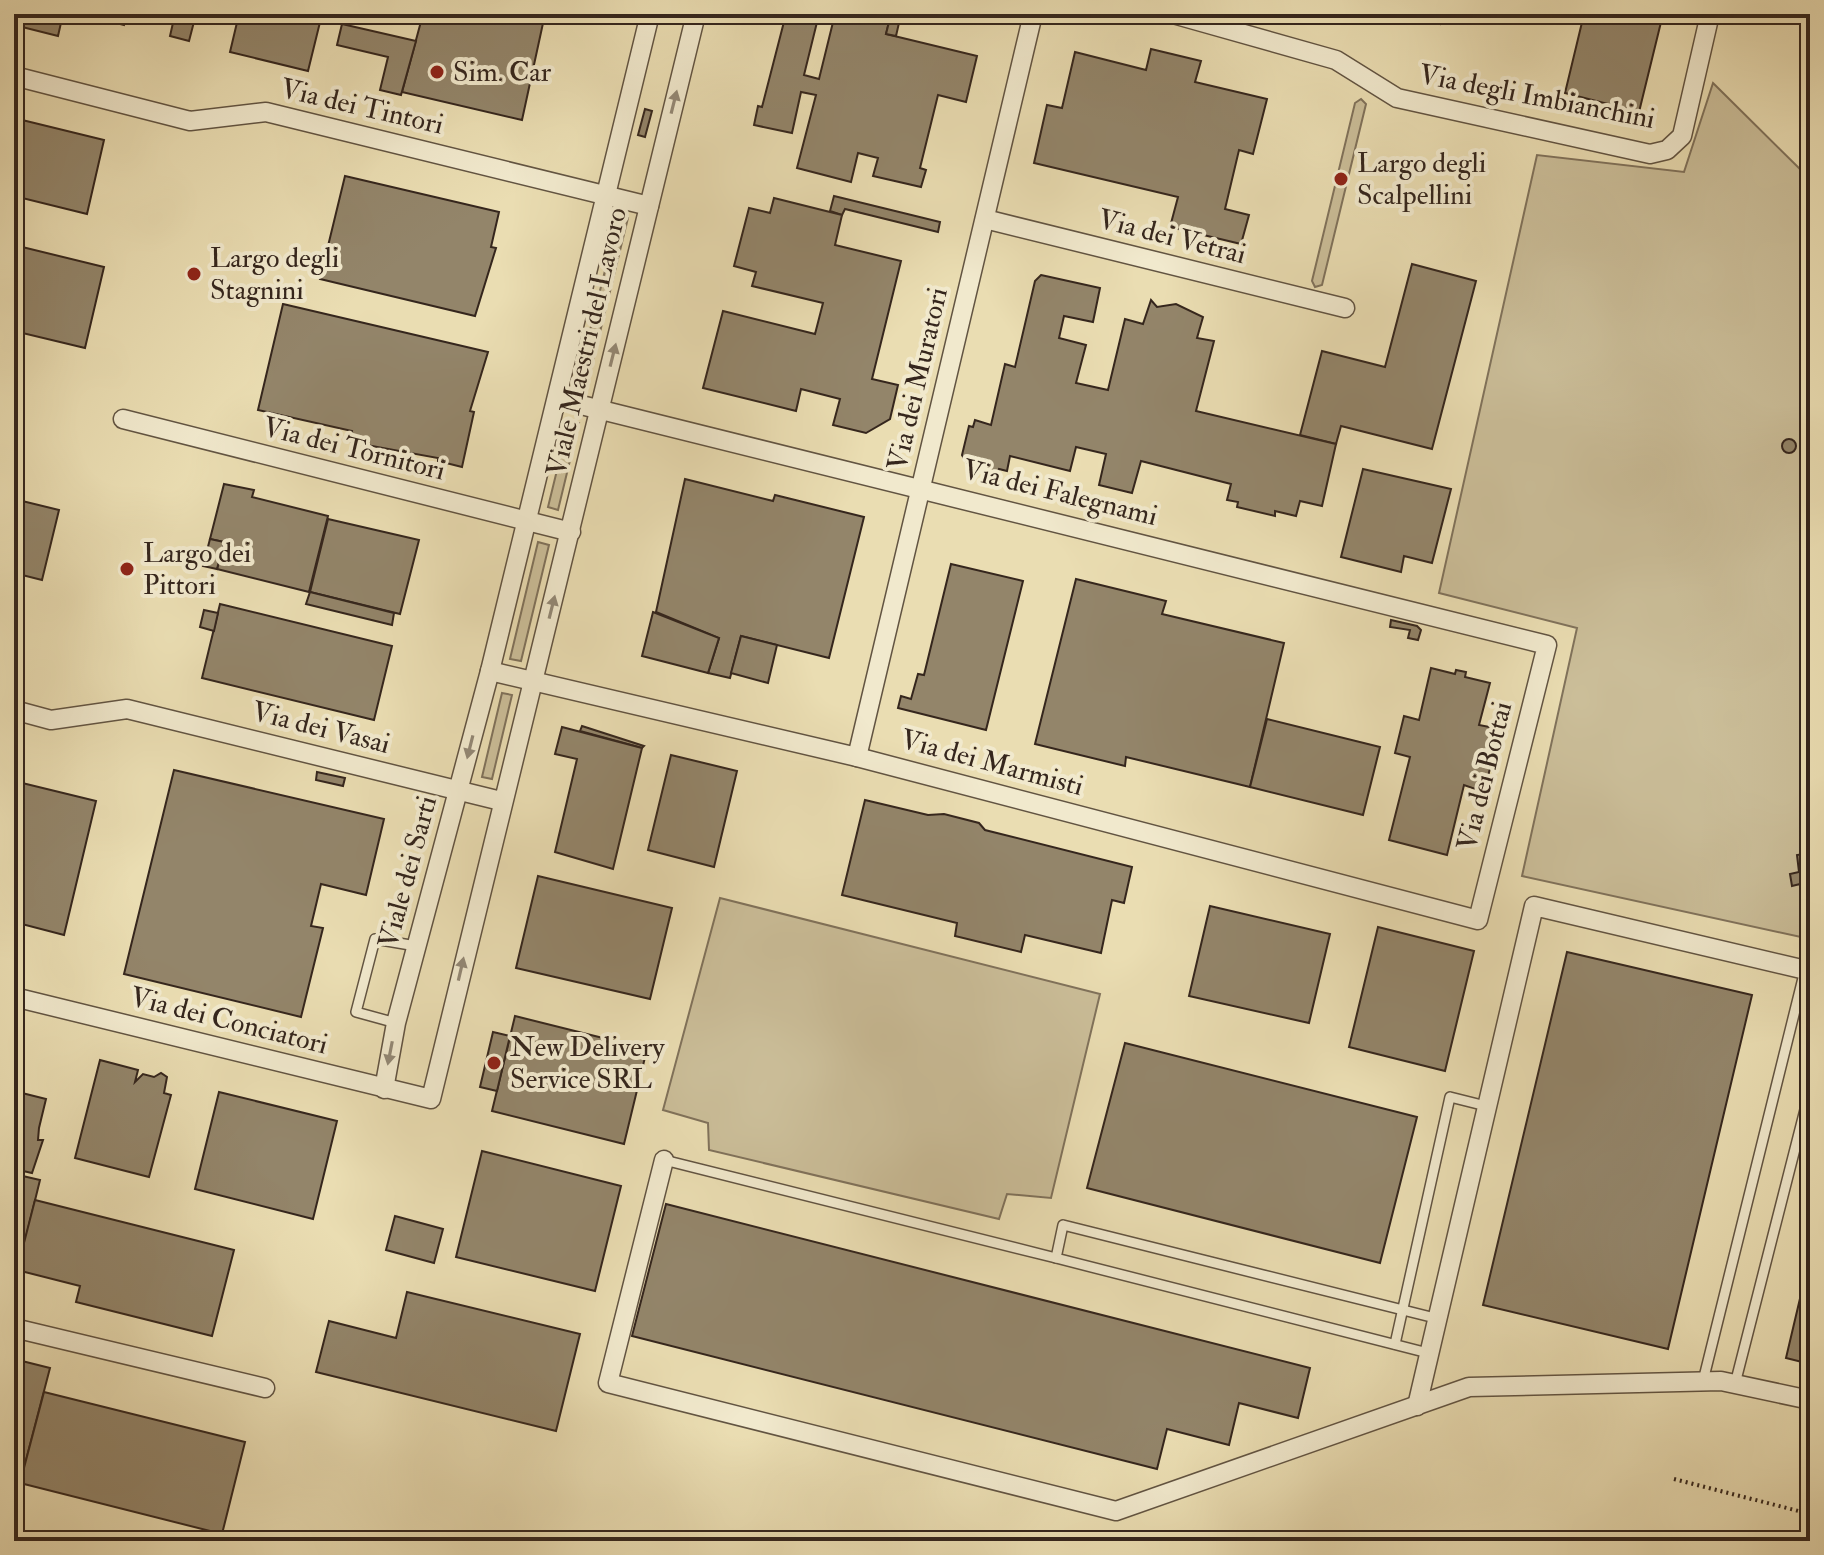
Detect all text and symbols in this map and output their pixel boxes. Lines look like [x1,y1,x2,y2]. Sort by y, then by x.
place label: Sim. Car [453,55,552,90]
street label: Via degli Imbianchini [1416,57,1658,137]
marker: Sim. Car [428,63,446,81]
street label: Via dei Tintori [277,71,447,143]
one-way arrow [669,89,681,114]
place label: Largo degli Scalpellini [1357,146,1486,213]
marker: Largo degli Scalpellini [1332,170,1350,188]
street label: Via dei Vetrai [1094,202,1250,272]
street label: Viale Maestri del Lavoro [539,204,635,480]
place label: Largo degli Stagnini [210,241,339,308]
marker: Largo degli Stagnini [185,265,203,283]
street label: Via dei Muratori [880,284,956,474]
one-way arrow [607,342,620,367]
street label: Via dei Tornitori [259,409,449,489]
street label: Via dei Falegnami [959,452,1161,534]
place label: Largo dei Pittori [143,536,251,603]
marker: Largo dei Pittori [118,560,136,578]
one-way arrow [546,595,558,620]
street label: Via dei Vasai [248,694,394,762]
street label: Via dei Bottai [1450,698,1520,854]
street label: Via dei Marmisti [897,722,1087,804]
one-way arrow [464,735,476,760]
street label: Viale dei Sarti [371,792,445,952]
one-way arrow [456,956,468,981]
street label: Via dei Conciatori [127,980,331,1062]
place label: New Delivery Service SRL [510,1030,665,1097]
one-way arrow [384,1040,396,1065]
marker: New Delivery Service SRL [485,1054,503,1072]

